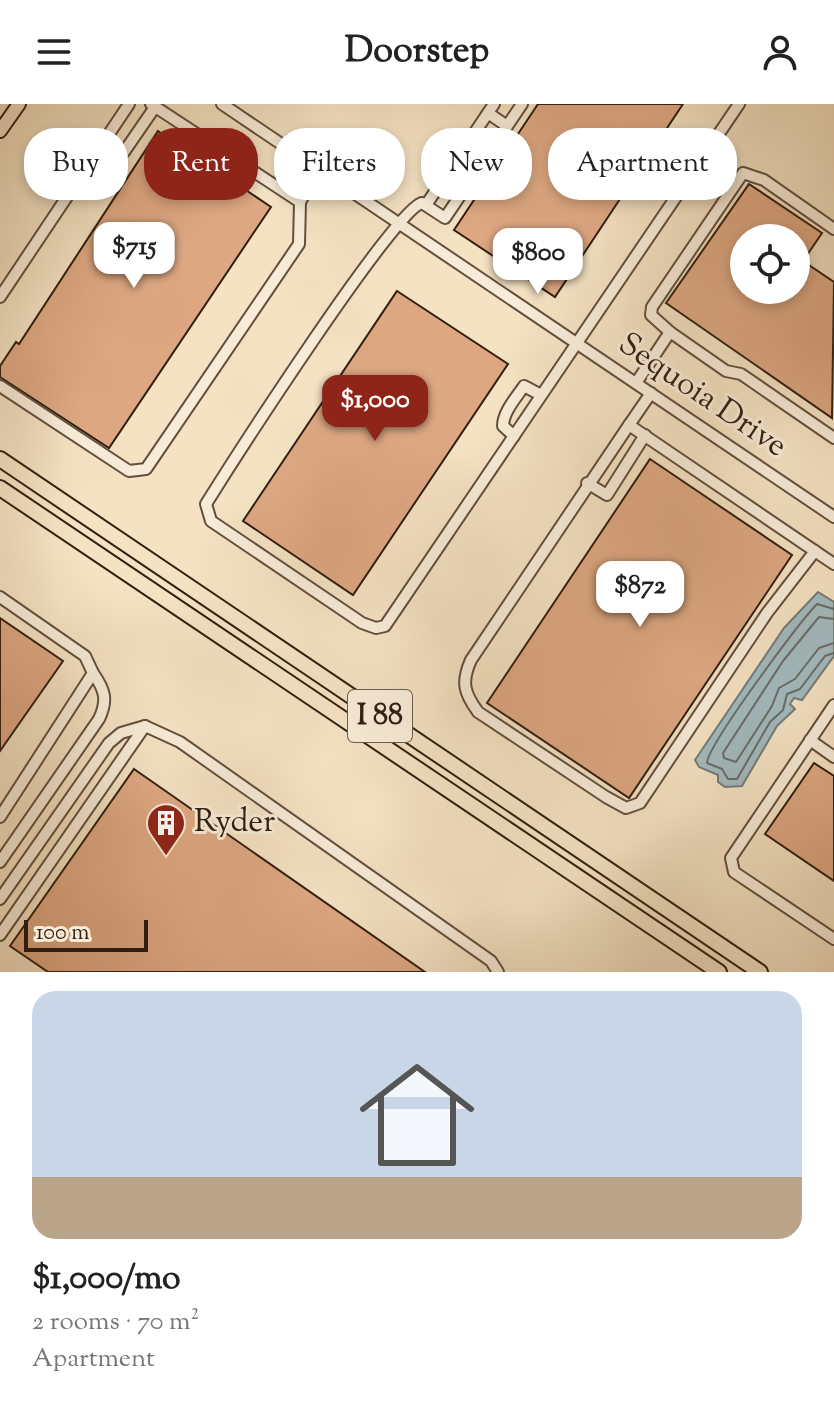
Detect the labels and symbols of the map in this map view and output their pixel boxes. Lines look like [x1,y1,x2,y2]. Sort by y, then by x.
pin: $715 [87,222,181,290]
pin: $800 [491,228,585,296]
street label: Sequoia Drive [608,322,796,470]
pin: $1,000 [310,375,440,443]
pin: $872 [593,561,687,629]
road number: I 88 [348,690,412,742]
place label: Ryder [194,800,275,846]
building icon: Ryder [145,802,187,857]
scale bar [24,916,148,952]

